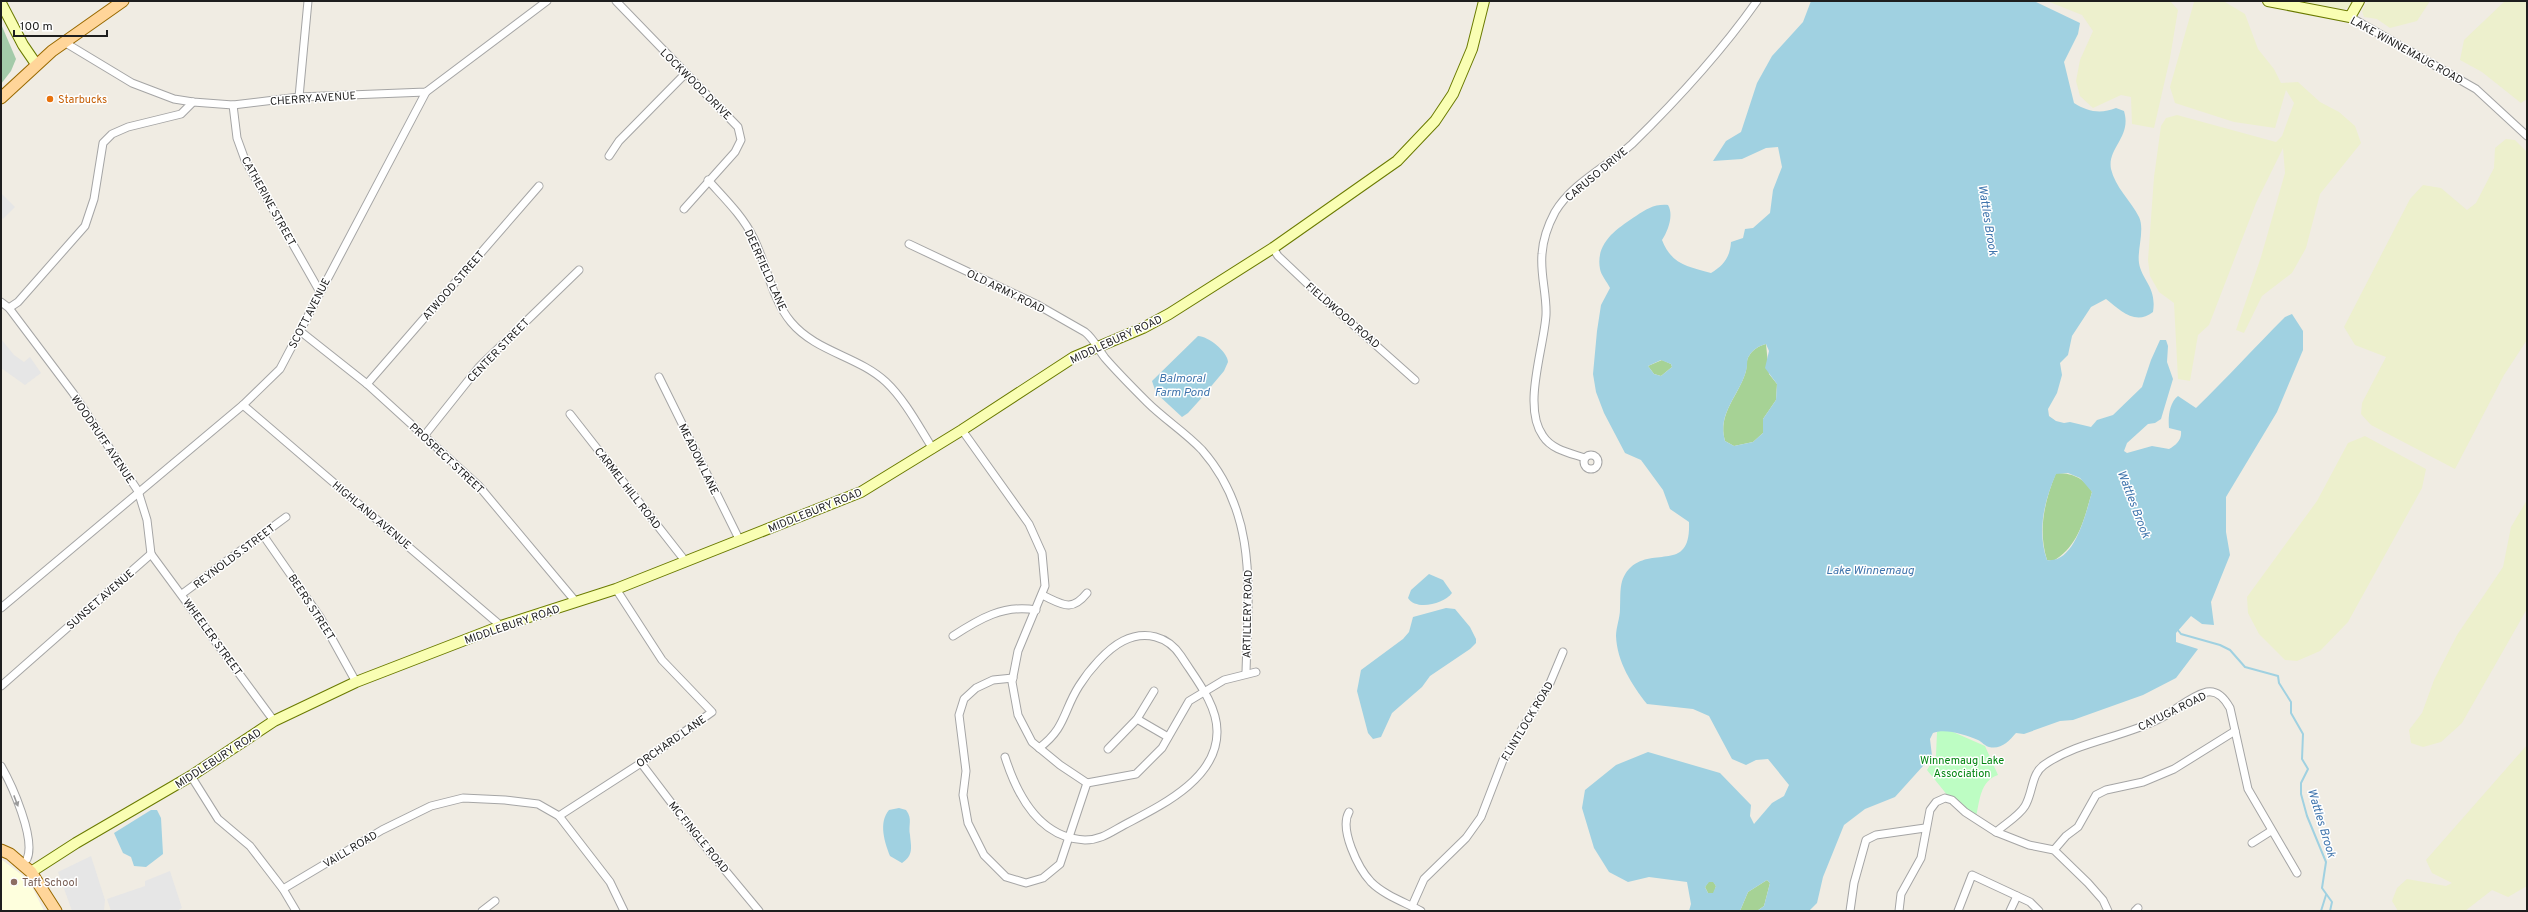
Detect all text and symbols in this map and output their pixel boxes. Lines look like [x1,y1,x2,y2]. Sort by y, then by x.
scale bar [14,12,107,38]
street label: LAKE WINNEMAUG ROAD [2348,14,2465,88]
text: 100 m [20,19,53,35]
street label: LOCKWOOD DRIVE [657,46,734,123]
street label: CHERRY AVENUE [270,89,357,109]
place label: Starbucks [58,93,107,107]
marker: Starbucks [45,94,55,104]
street label: CARUSO DRIVE [1562,144,1631,205]
street label: CATHERINE STREET [238,154,299,249]
water label: Wattles Brook [1974,184,2001,258]
street label: DEERFIELD LANE [741,227,789,313]
street label: ATWOOD STREET [420,248,488,323]
street label: OLD ARMY ROAD [964,267,1047,317]
street label: SCOTT AVENUE [286,276,334,351]
street label: FIELDWOOD ROAD [1302,280,1382,352]
street label: MIDDLEBURY ROAD [1068,312,1165,367]
street label: CENTER STREET [465,316,533,386]
water label: Balmoral Farm Pond [1155,371,1211,401]
street label: WOODRUFF AVENUE [67,393,137,487]
street label: PROSPECT STREET [406,420,487,497]
street label: MEADOW LANE [675,422,721,497]
street label: CARMEL HILL ROAD [591,445,664,532]
water label: Wattles Brook [2113,468,2154,541]
street label: HIGHLAND AVENUE [329,479,414,553]
street label: MIDDLEBURY ROAD [766,486,864,536]
street label: REYNOLDS STREET [191,522,278,592]
water label: Lake Winnemaug [1826,563,1914,579]
street label: SUNSET AVENUE [64,567,137,633]
street label: ARTILLERY ROAD [1240,570,1256,658]
street label: BEERS STREET [285,572,338,643]
street label: WHEELER STREET [179,596,245,679]
street label: MIDDLEBURY ROAD [463,602,562,648]
street label: FLINTLOCK ROAD [1499,679,1557,764]
street label: CAYUGA ROAD [2136,689,2209,735]
street label: ORCHARD LANE [634,712,709,771]
street label: MIDDLEBURY ROAD [173,726,264,792]
park label: Winnemaug Lake Association [1920,754,2004,781]
water label: Wattles Brook [2303,787,2339,861]
one-way arrow [14,796,20,808]
street label: MC FINGLE ROAD [665,799,731,876]
street label: VAILL ROAD [321,828,380,872]
place label: Taft School [22,876,78,890]
marker: Taft School [9,877,19,887]

